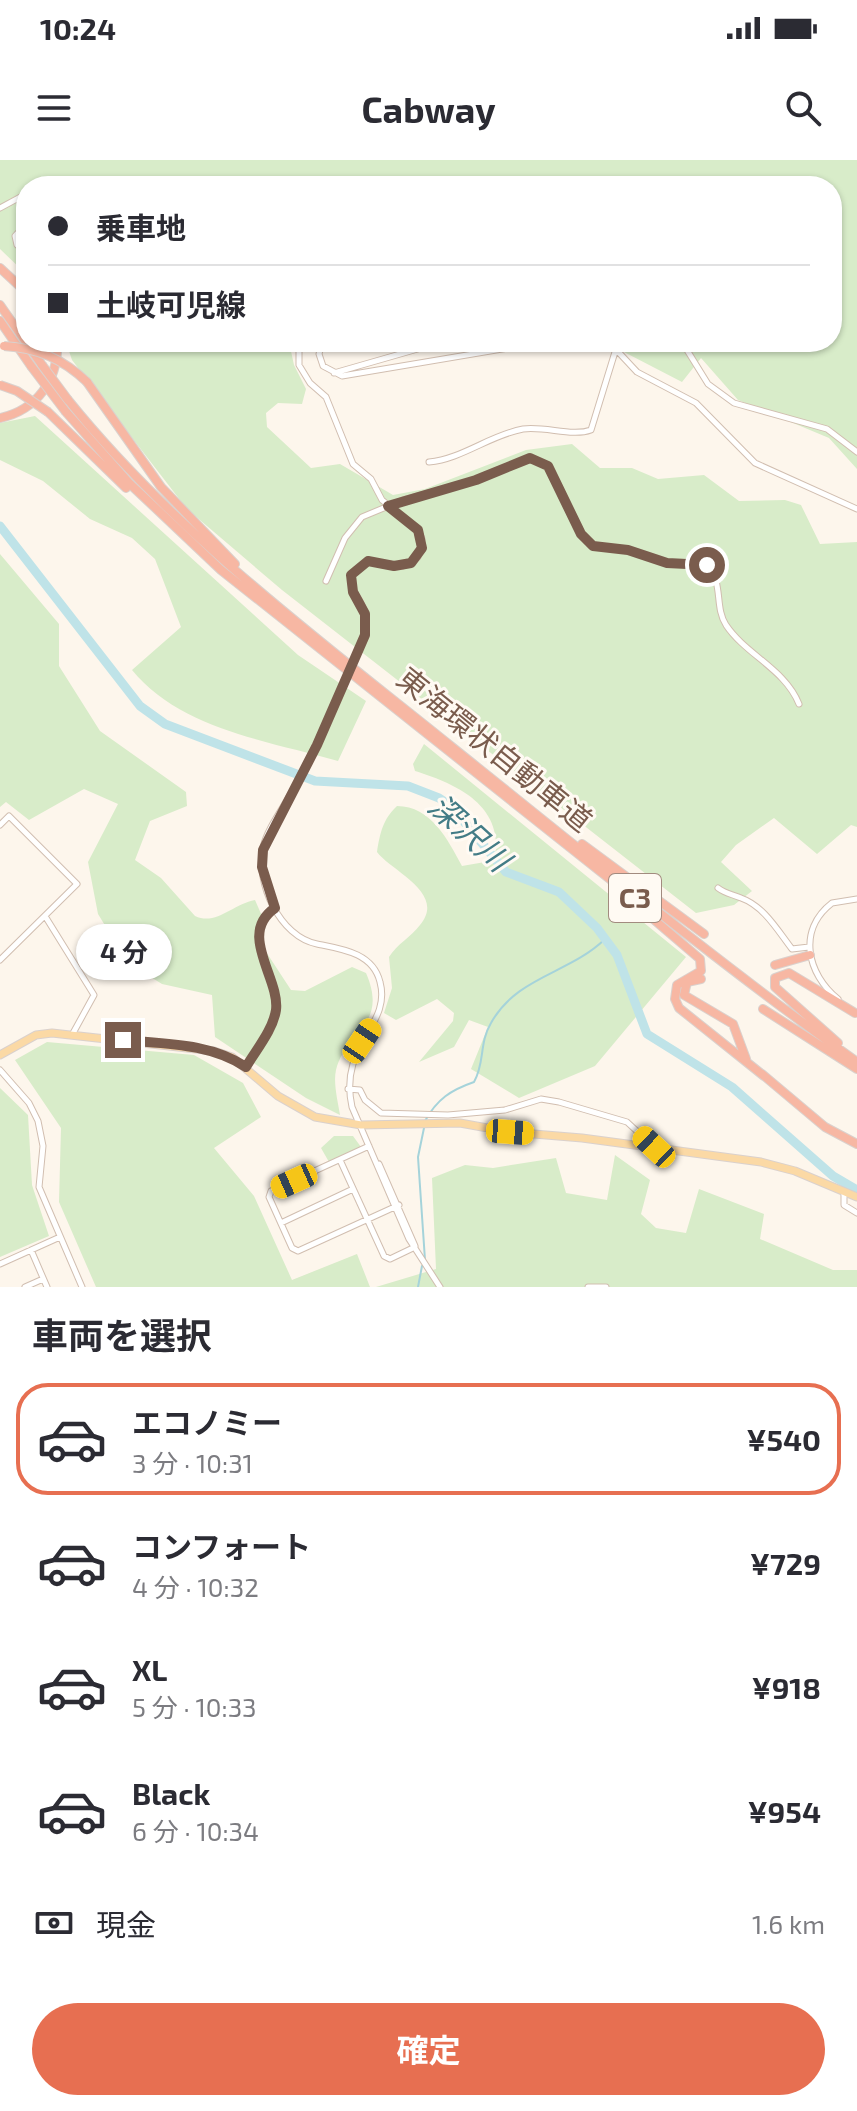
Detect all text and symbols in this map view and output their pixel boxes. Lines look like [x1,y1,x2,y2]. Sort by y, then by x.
text: 10:24 [40,10,116,46]
icon: menu [32,86,76,130]
icon: search [781,86,825,130]
text: Cabway [361,87,496,130]
text: 乗車地 [96,209,186,245]
text: 土岐可児線 [96,286,246,322]
route start [689,547,725,583]
street label: 東海環状自動車道 [391,659,600,838]
water label: 深沢川 [422,785,521,880]
road number: C3 [609,874,661,922]
callout: 4 分 [75,924,171,980]
text: 4 分 [100,936,148,967]
car [339,1014,385,1068]
route end [105,1022,141,1058]
car [485,1118,535,1146]
car [628,1122,680,1172]
car [267,1160,321,1202]
text: 車両を選択 [32,1313,212,1356]
icon: car [36,1403,108,1475]
text: エコノミー [132,1404,282,1440]
text: ¥540 [746,1421,821,1457]
text: 3 分 · 10:31 [132,1447,253,1478]
icon: car [36,1527,108,1599]
text: コンフォート [132,1528,311,1564]
text: ¥729 [750,1545,821,1581]
text: 4 分 · 10:32 [132,1571,259,1602]
icon: car [36,1651,108,1723]
text: XL [132,1651,167,1687]
text: ¥918 [752,1669,821,1705]
text: 5 分 · 10:33 [132,1691,257,1722]
icon: car [36,1775,108,1847]
text: Black [132,1775,210,1811]
text: ¥954 [748,1793,821,1829]
text: 6 分 · 10:34 [132,1815,259,1846]
icon: cash [32,1901,76,1945]
text: 現金 [96,1906,156,1942]
text: 1.6 km [752,1908,825,1939]
button: 確定 [32,2003,825,2095]

